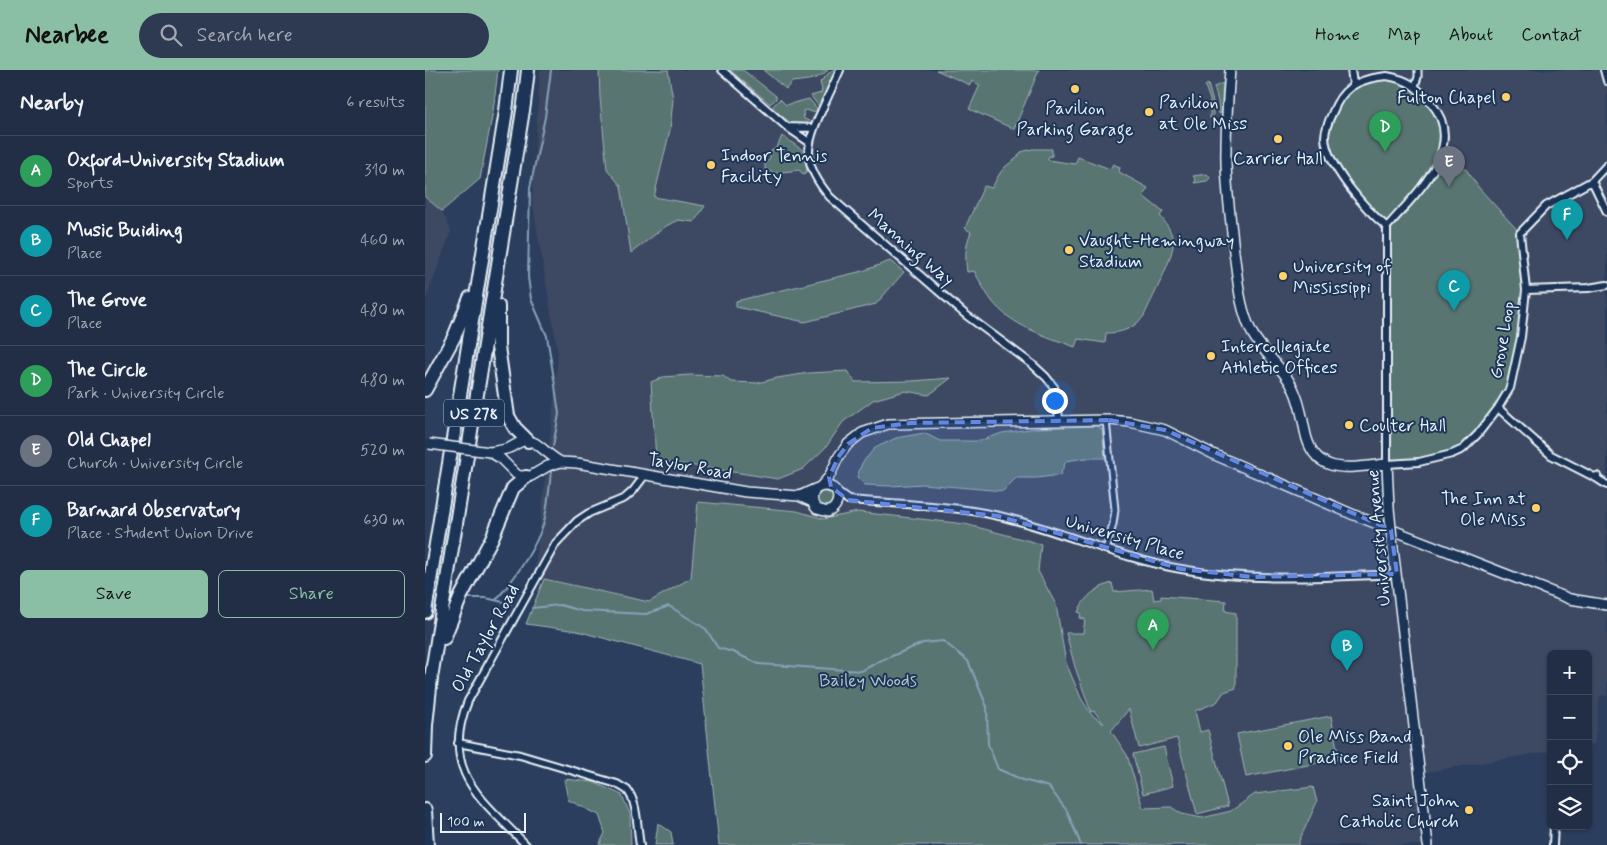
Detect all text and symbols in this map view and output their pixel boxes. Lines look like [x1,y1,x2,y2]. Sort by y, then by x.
search box [139,13,489,58]
text: Nearbee [25,20,109,51]
icon: search [157,21,185,49]
text: Search here [197,23,293,48]
text: Home [1315,23,1360,47]
text: Map [1388,23,1421,47]
text: About [1449,23,1493,47]
text: Contact [1521,23,1582,47]
marker: Pavilion Parking Garage [1069,83,1081,95]
place label: Fulton Chapel [1397,86,1496,110]
text: Nearby [20,89,84,117]
place label: Pavilion at Ole Miss [1159,91,1247,136]
marker: Fulton Chapel [1500,91,1512,103]
text: 6 results [346,92,405,113]
place label: Pavilion Parking Garage [1017,97,1133,144]
marker: Pavilion at Ole Miss [1143,106,1155,118]
pin: D [1369,111,1401,152]
marker: Carrier Hall [1272,133,1284,145]
place label: Indoor Tennis Facility [721,144,828,189]
pin: E [1433,146,1465,187]
place label: Carrier Hall [1233,147,1323,171]
text: Oxford-University Stadium [67,148,285,173]
marker: Indoor Tennis Facility [705,159,717,171]
text: A [31,160,41,181]
text: 310 m [364,160,405,181]
text: Sports [67,173,113,194]
pin: F [1551,199,1583,240]
street label: Manning Way [861,203,959,294]
text: Music Buiding [67,218,183,243]
place label: Vaught-Hemingway Stadium [1079,229,1234,274]
text: B [31,230,41,251]
text: 460 m [360,230,405,251]
text: Place [67,243,102,264]
marker: Vaught-Hemingway Stadium [1063,244,1075,256]
place label: University of Mississippi [1293,255,1391,300]
marker: University of Mississippi [1277,270,1289,282]
pin: C [1438,270,1470,311]
text: The Grove [67,288,147,313]
text: C [30,300,42,321]
text: 480 m [360,300,405,321]
street label: Grove Loop [1484,300,1522,381]
text: Place [67,313,102,334]
place label: Intercollegiate Athletic Offices [1221,335,1338,380]
marker: Intercollegiate Athletic Offices [1205,350,1217,362]
text: The Circle [67,358,147,383]
text: D [30,370,42,391]
text: 480 m [360,370,405,391]
text: Park · University Circle [67,383,225,404]
your location [1042,388,1068,414]
road number: US 278 [444,399,504,426]
place label: Coulter Hall [1359,414,1446,438]
marker: Coulter Hall [1343,419,1355,431]
text: Old Chapel [67,428,151,453]
text: E [31,440,41,461]
text: 520 m [360,440,405,461]
street label: Taylor Road [646,448,734,486]
text: Church · University Circle [67,453,243,474]
street label: University Avenue [1361,469,1397,607]
place label: The Inn at Ole Miss [1441,487,1526,532]
text: Barnard Observatory [67,498,240,523]
marker: The Inn at Ole Miss [1530,502,1542,514]
text: F [32,510,40,531]
text: 630 m [363,510,405,531]
street label: University Place [1062,510,1187,566]
text: Place · Student Union Drive [67,523,253,544]
button: Save [20,570,208,618]
button: Share [218,570,405,618]
street label: Old Taylor Road [446,580,526,697]
pin: A [1137,609,1169,650]
pin: B [1331,630,1363,671]
map controls [1547,650,1592,830]
button: + [1547,650,1592,695]
park label: Bailey Woods [819,669,917,693]
button: − [1547,695,1592,740]
place label: Ole Miss Band Practice Field [1298,725,1412,770]
marker: Ole Miss Band Practice Field [1282,740,1294,752]
button: locate [1547,740,1592,785]
button: layers [1547,785,1592,830]
place label: Saint John Catholic Church [1339,789,1459,834]
marker: Saint John Catholic Church [1463,804,1475,816]
scale bar [440,810,526,833]
text: 100 m [447,813,485,831]

